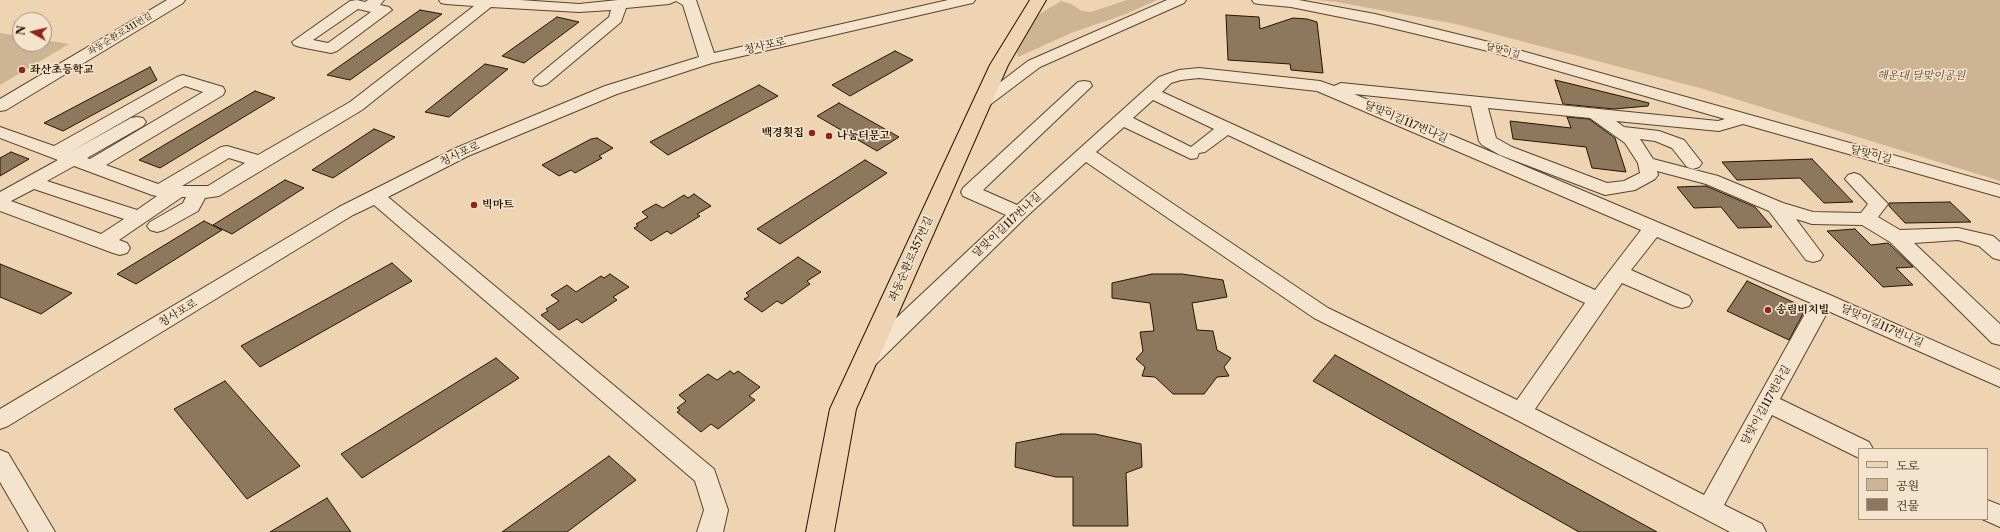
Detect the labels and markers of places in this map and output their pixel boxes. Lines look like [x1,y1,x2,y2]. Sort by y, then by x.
place label: 좌산초등학교 [30,63,94,77]
marker: 좌산초등학교 [17,65,27,75]
place label: 백경횟집 [761,126,804,140]
marker: 백경횟집 [807,128,817,138]
place label: 나눔터문고 [837,129,890,143]
marker: 나눔터문고 [824,131,834,141]
place label: 빅마트 [482,198,514,212]
marker: 빅마트 [469,200,479,210]
place label: 송림비치빌 [1776,303,1829,317]
marker: 송림비치빌 [1763,305,1773,315]

